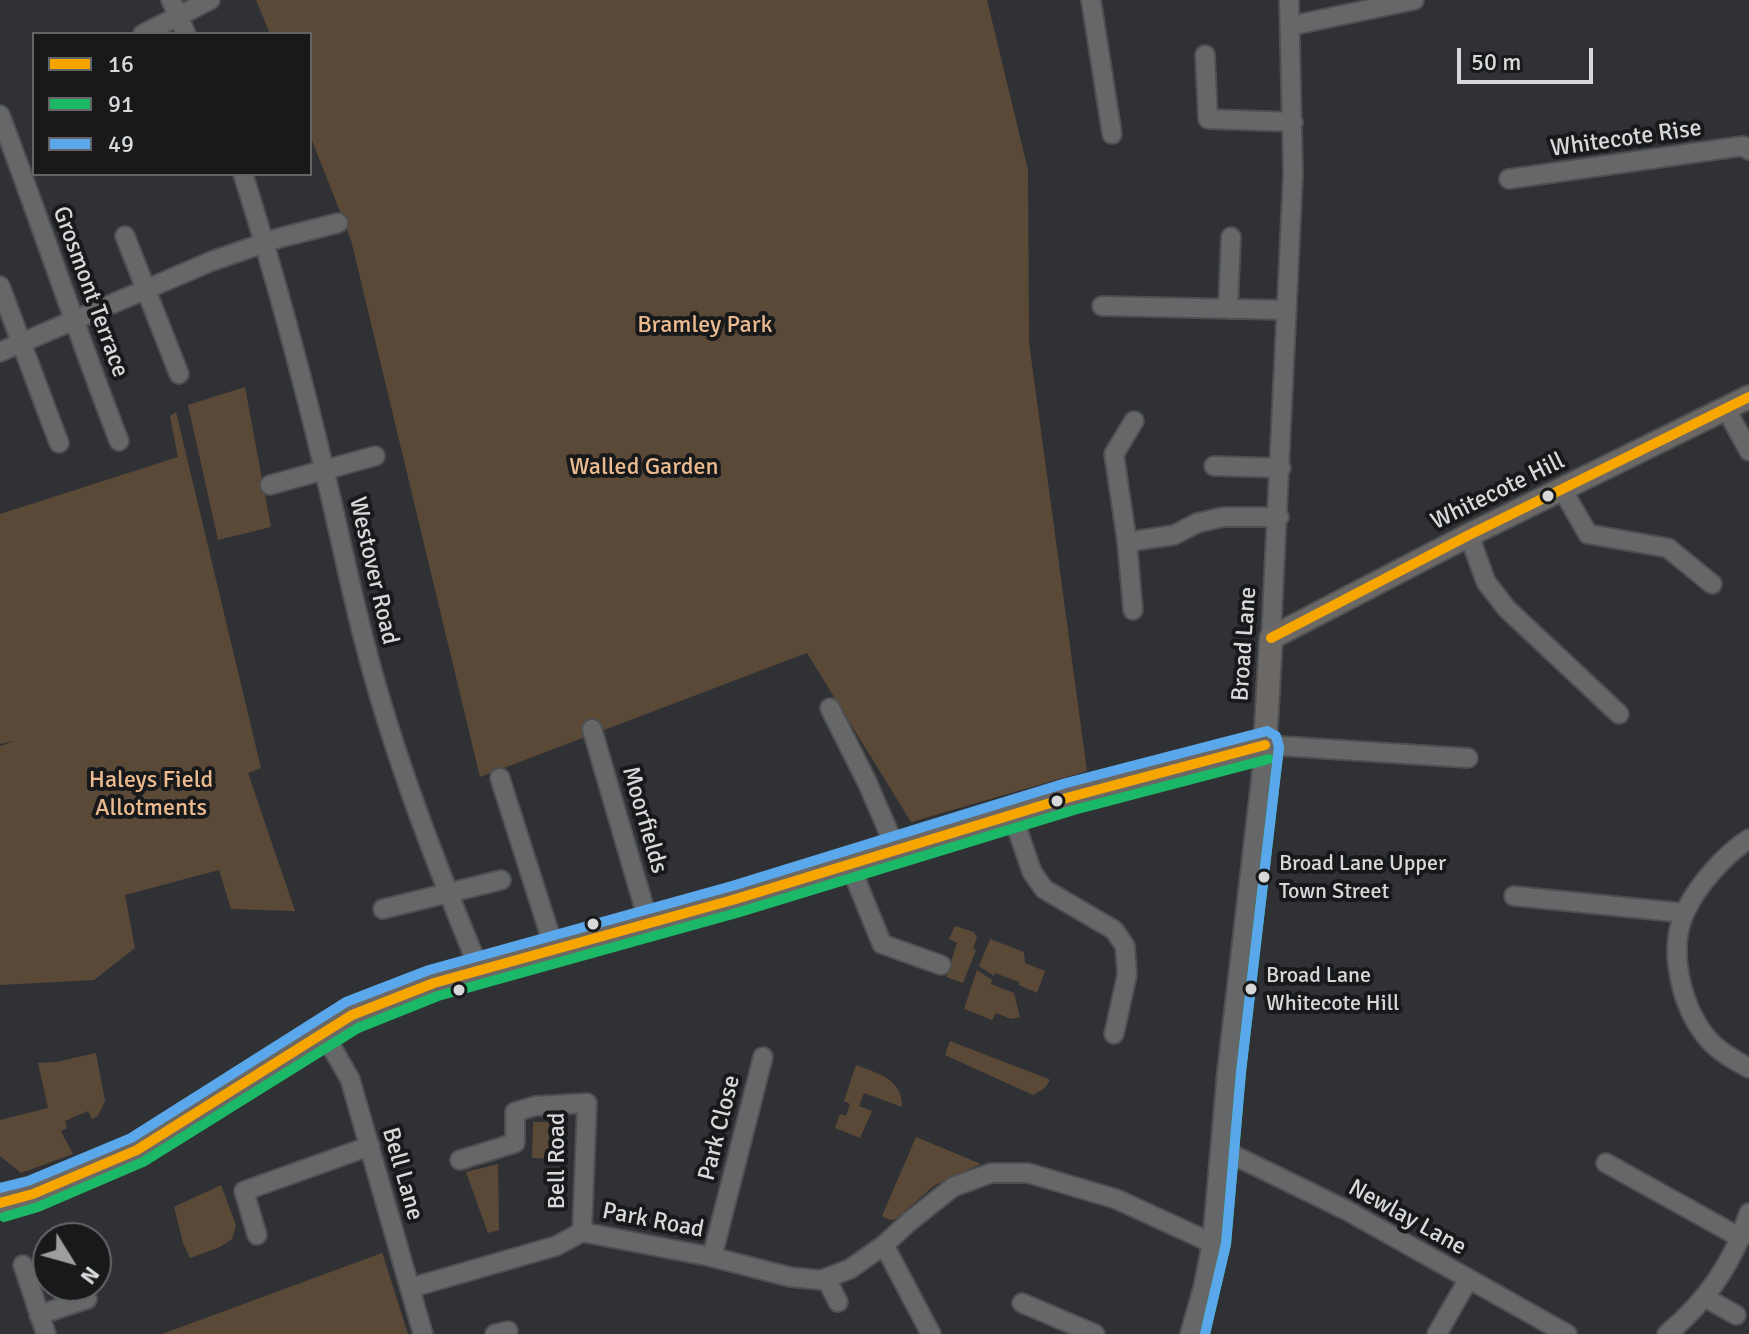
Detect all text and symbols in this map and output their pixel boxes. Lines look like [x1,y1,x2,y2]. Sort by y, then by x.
legend [32,32,312,176]
scale bar [1461,32,1597,82]
text: 50 m [1471,47,1521,77]
text: 16 [108,49,134,79]
text: 91 [108,89,134,119]
street label: Whitecote Rise [1549,114,1703,164]
text: 49 [108,129,134,159]
street label: Grosmont Terrace [46,203,134,381]
park label: Bramley Park [637,312,773,340]
street label: Whitecote Hill [1426,447,1570,537]
park label: Walled Garden [569,454,719,482]
unlabelled marker [1540,488,1556,504]
street label: Westover Road [342,494,404,648]
street label: Broad Lane [1227,586,1263,702]
street label: Moorfields [615,763,673,877]
park label: Haleys Field Allotments [89,767,213,823]
unlabelled marker [1049,793,1065,809]
place label: Broad Lane Upper Town Street [1279,851,1446,902]
marker: Broad Lane Upper Town Street [1256,869,1272,885]
unlabelled marker [585,916,601,932]
place label: Broad Lane Whitecote Hill [1266,963,1399,1014]
marker: Broad Lane Whitecote Hill [1243,981,1259,997]
unlabelled marker [451,982,467,998]
street label: Park Close [693,1072,747,1184]
street label: Bell Road [544,1112,572,1210]
street label: Bell Lane [375,1124,429,1224]
street label: Newlay Lane [1343,1174,1471,1262]
street label: Park Road [600,1197,706,1245]
north arrow [32,1222,112,1302]
text: N [75,1261,105,1290]

